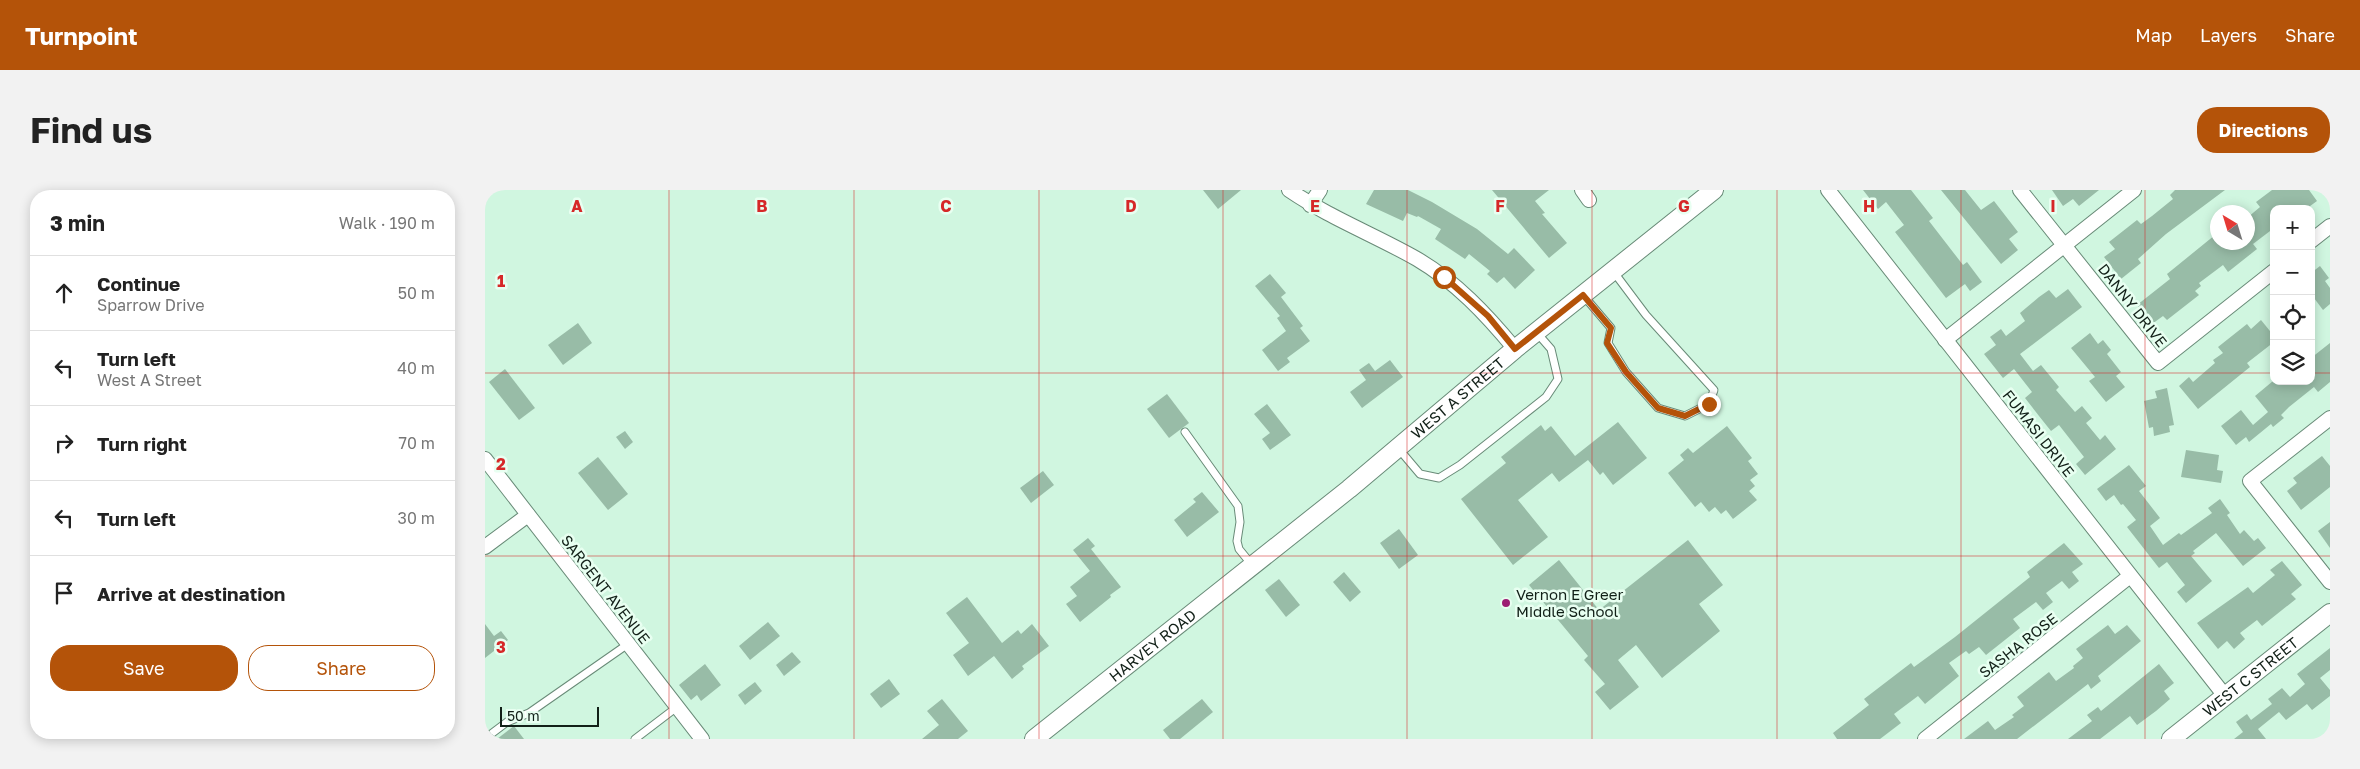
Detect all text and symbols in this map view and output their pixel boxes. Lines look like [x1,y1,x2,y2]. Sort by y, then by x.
text: Turnpoint [25,21,138,50]
text: Map [2135,24,2172,46]
text: Layers [2200,24,2257,46]
text: Share [2285,24,2335,46]
button: Directions [2197,107,2330,153]
text: Find us [30,109,152,151]
text: A [571,196,583,216]
text: B [756,196,768,216]
text: C [940,196,952,216]
text: D [1125,196,1137,216]
text: E [1310,196,1320,216]
text: F [1495,196,1505,216]
text: G [1678,196,1690,216]
text: H [1863,196,1875,216]
text: I [2050,196,2056,216]
north arrow [2210,205,2255,250]
map controls [2270,205,2315,385]
button: + [2270,205,2315,250]
text: 3 min [50,210,105,236]
text: Walk · 190 m [339,213,435,233]
button: − [2270,250,2315,295]
street label: DANNY DRIVE [2095,260,2171,350]
route start [1433,266,1456,289]
text: 1 [497,271,505,291]
text: Continue [97,272,180,295]
icon: ahead [50,279,78,307]
text: 50 m [398,283,435,303]
text: Sparrow Drive [97,295,205,315]
button: locate [2270,295,2315,340]
button: layers [2270,340,2315,385]
text: Turn left [97,347,176,370]
street label: WEST A STREET [1407,353,1508,442]
icon: left [50,354,78,382]
text: 40 m [397,358,435,378]
text: West A Street [97,370,202,390]
street label: FUMASI DRIVE [1999,386,2079,480]
route end [1698,393,1721,416]
icon: right [50,429,78,457]
text: Turn right [97,432,187,455]
text: 70 m [398,433,435,453]
text: 2 [496,454,506,474]
icon: left [50,504,78,532]
text: Turn left [97,507,176,530]
text: 30 m [398,508,435,528]
street label: SARGENT AVENUE [558,531,654,647]
icon: arrive [50,579,78,607]
text: Arrive at destination [97,582,285,605]
place label: Vernon E Greer Middle School [1516,585,1623,620]
marker: Vernon E Greer Middle School [1500,597,1512,609]
street label: HARVEY ROAD [1105,605,1199,685]
street label: SASHA ROSE [1975,609,2061,681]
street label: WEST C STREET [2199,633,2302,720]
text: 3 [496,637,506,657]
button: Save [50,645,238,691]
button: Share [248,645,435,691]
scale bar [500,704,599,727]
text: 50 m [507,707,540,724]

